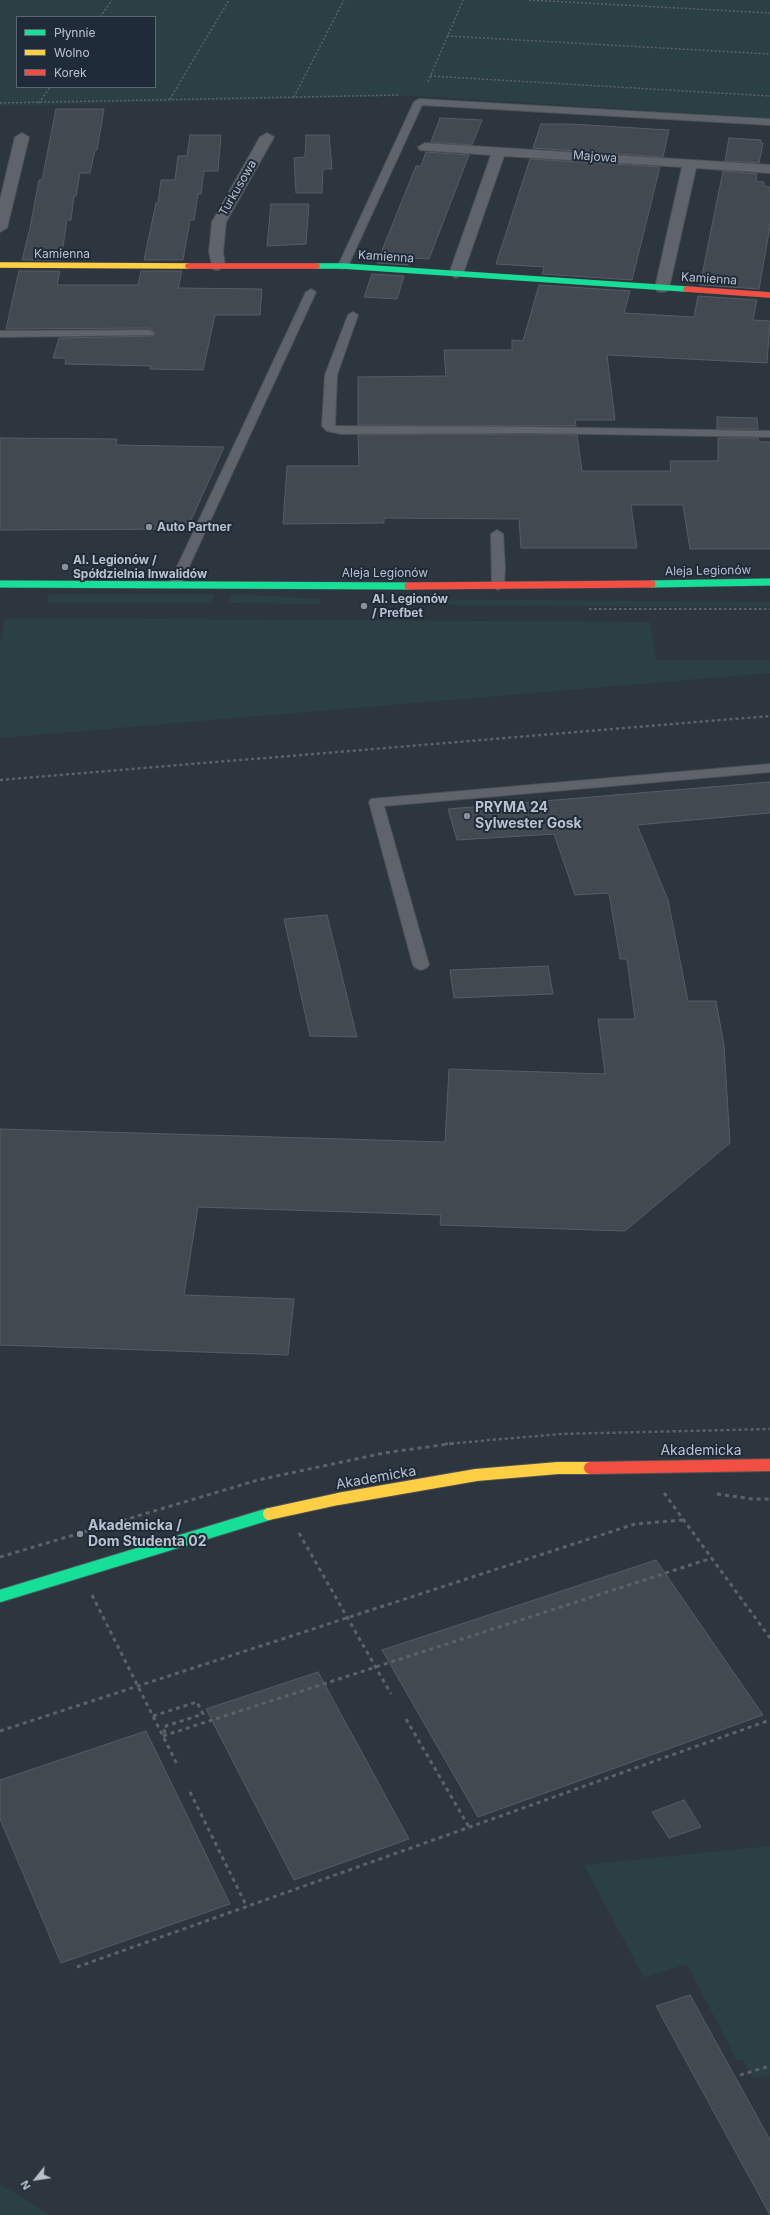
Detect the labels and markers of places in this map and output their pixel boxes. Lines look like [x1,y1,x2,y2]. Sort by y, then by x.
place label: Auto Partner [157,520,232,534]
marker: Auto Partner [144,522,154,532]
place label: Al. Legionów / Spółdzielnia Inwalidów [73,553,207,581]
marker: Al. Legionów / Spółdzielnia Inwalidów [60,562,70,572]
place label: Al. Legionów / Prefbet [372,592,448,620]
marker: Al. Legionów / Prefbet [359,601,369,611]
place label: PRYMA 24 Sylwester Gosk [475,800,582,832]
marker: PRYMA 24 Sylwester Gosk [462,811,472,821]
place label: Akademicka / Dom Studenta 02 [88,1518,207,1550]
marker: Akademicka / Dom Studenta 02 [75,1529,85,1539]

